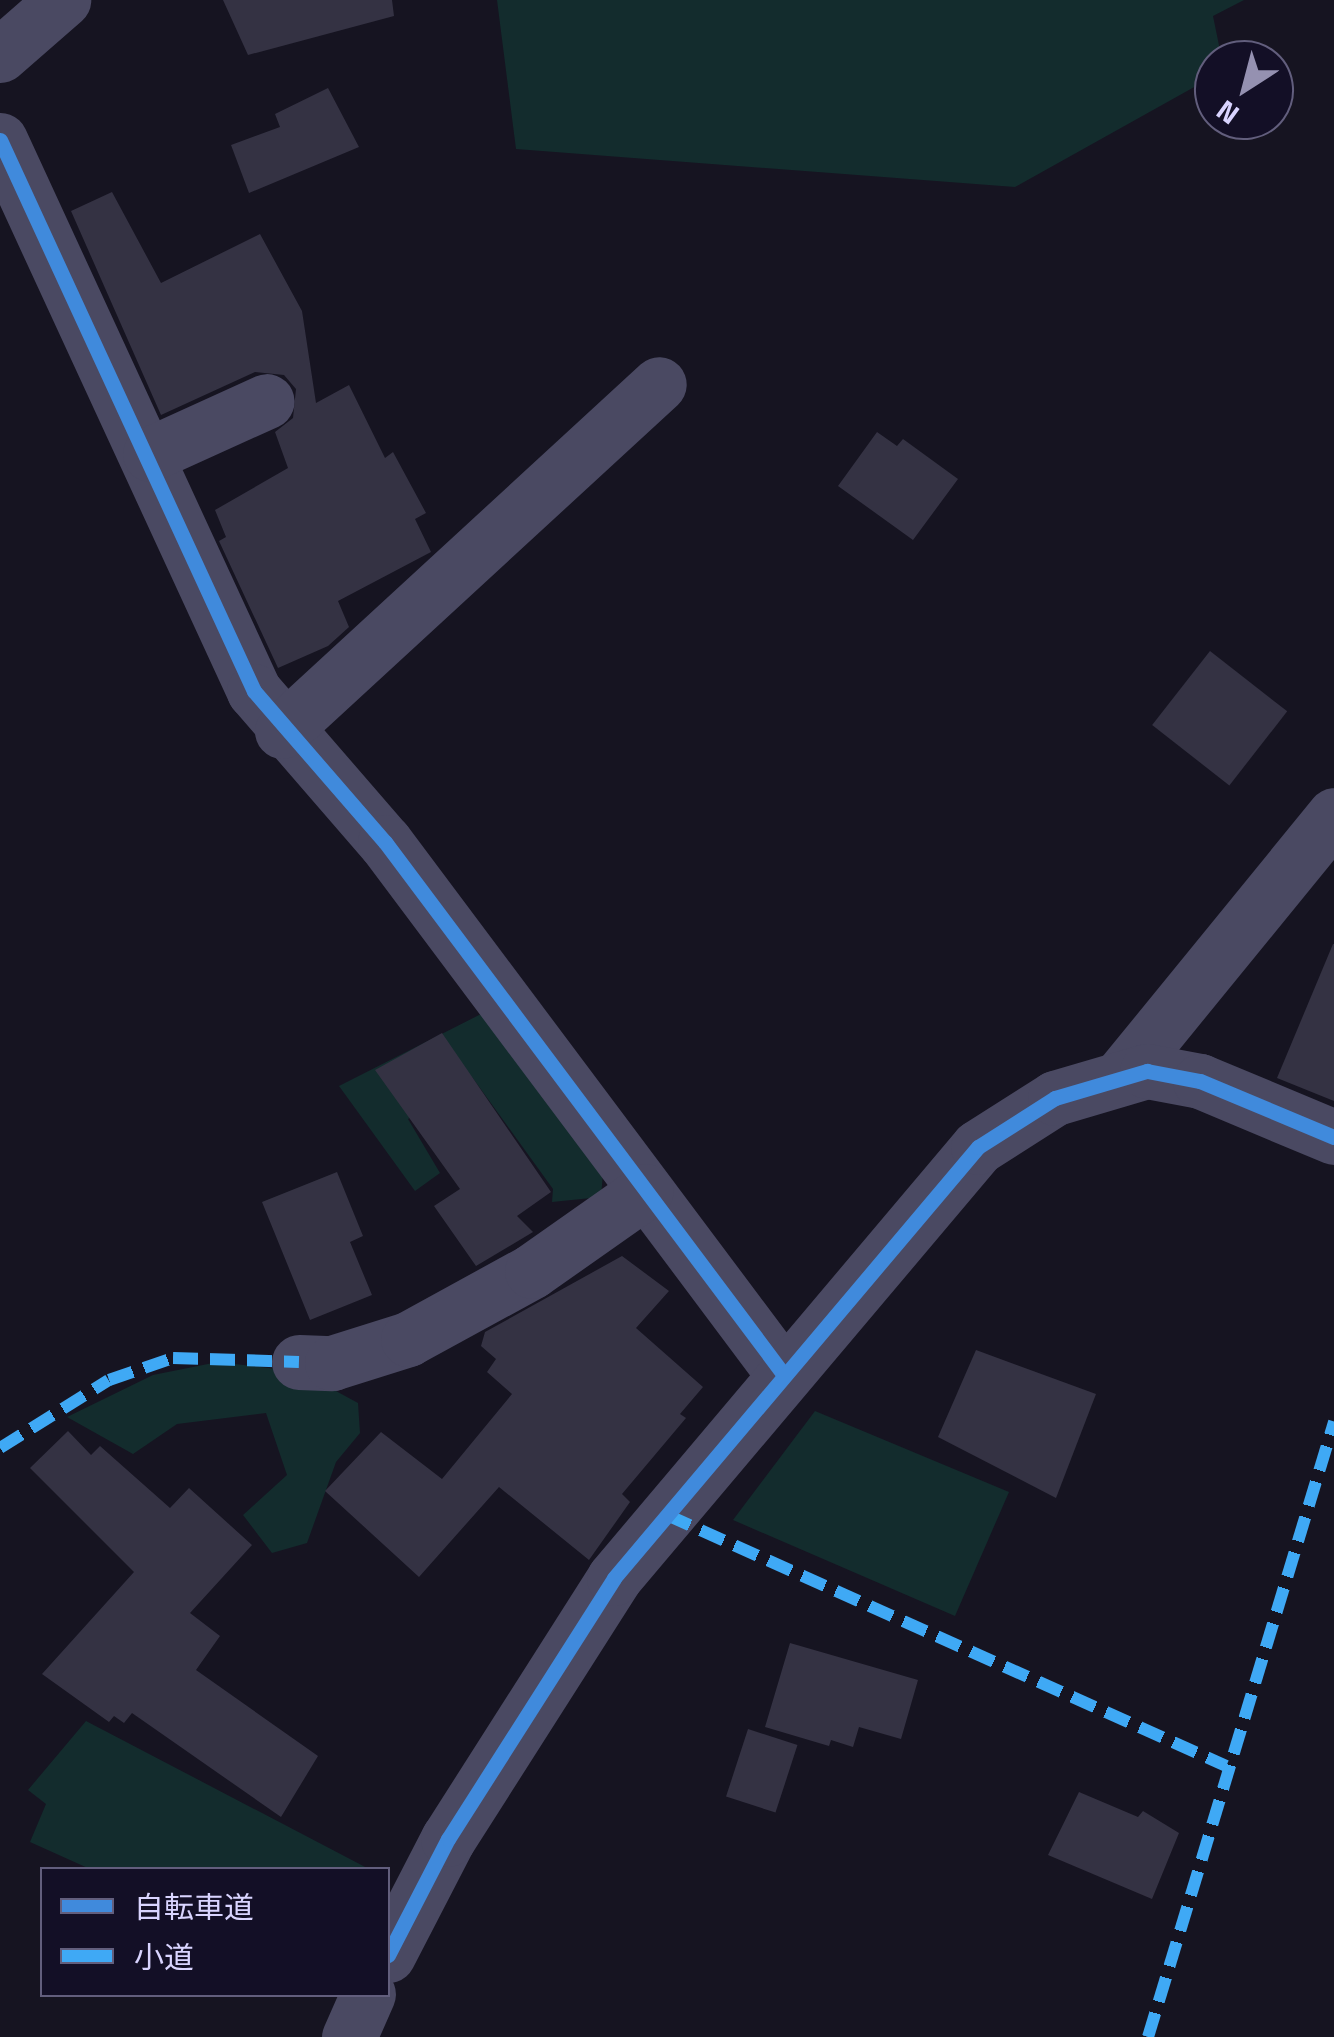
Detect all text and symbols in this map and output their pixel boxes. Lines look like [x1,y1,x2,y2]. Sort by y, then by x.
north arrow [1194,40,1294,140]
text: N [1207,90,1248,136]
legend [40,1867,390,1997]
text: 自転車道 [134,1884,254,1930]
text: 小道 [134,1934,194,1980]

